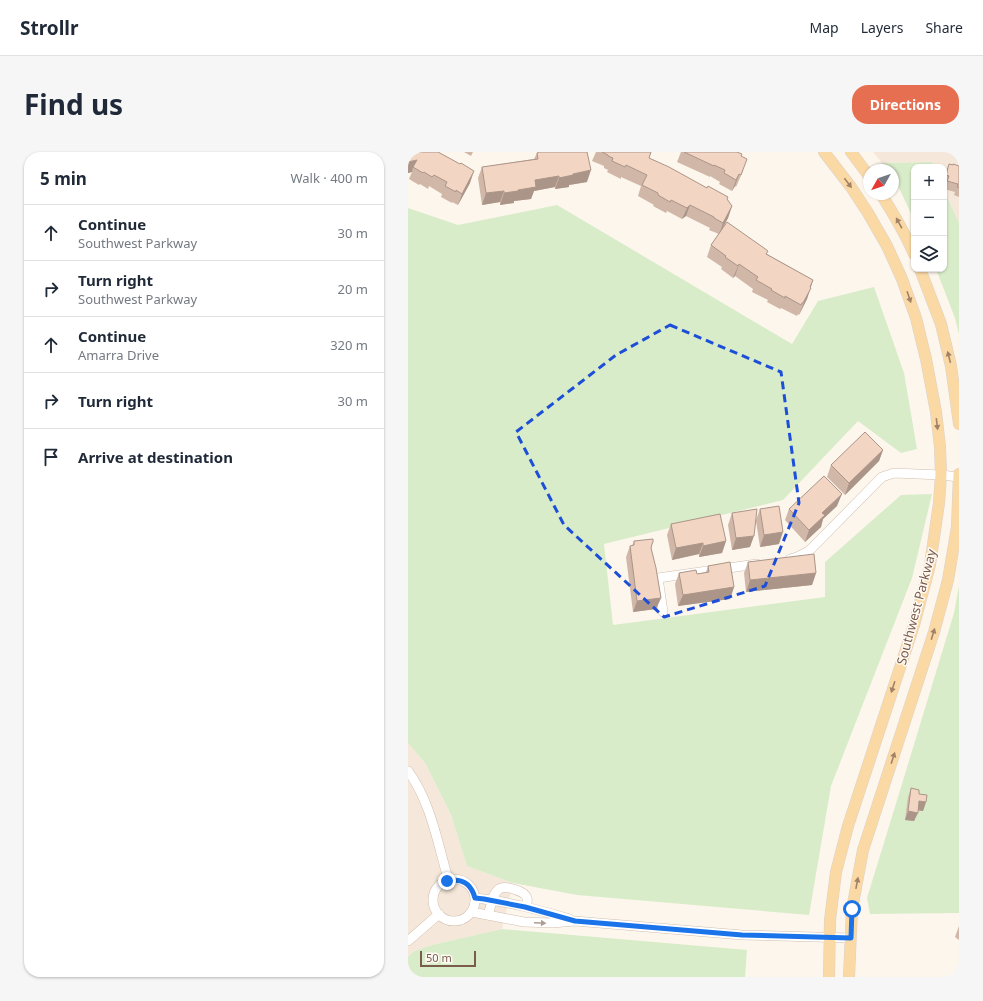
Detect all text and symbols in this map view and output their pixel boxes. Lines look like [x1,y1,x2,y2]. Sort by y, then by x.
text: Strollr [20,15,79,41]
text: Map [810,18,839,37]
text: Layers [861,18,903,37]
text: Share [925,18,963,37]
text: Find us [24,85,123,123]
button: Directions [852,85,959,124]
north arrow [863,164,899,200]
map controls [911,164,947,272]
button: + [911,164,947,200]
text: 5 min [40,167,87,190]
text: Walk · 400 m [290,169,368,187]
one-way arrow [844,177,852,188]
button: − [911,200,947,236]
text: Continue [78,214,146,234]
one-way arrow [895,217,902,229]
icon: ahead [40,222,62,244]
text: 30 m [338,224,368,242]
text: Southwest Parkway [78,234,197,252]
button: layers [911,236,947,272]
text: Turn right [78,270,153,290]
icon: right [40,278,62,300]
text: 20 m [338,280,368,298]
text: Southwest Parkway [78,290,197,308]
one-way arrow [906,291,912,303]
text: Continue [78,326,146,346]
icon: ahead [40,334,62,356]
text: 320 m [330,336,368,354]
text: Amarra Drive [78,346,159,364]
one-way arrow [946,351,952,363]
icon: right [40,390,62,412]
text: Turn right [78,391,153,411]
text: 30 m [338,392,368,410]
one-way arrow [934,418,940,430]
icon: arrive [40,446,62,468]
text: Arrive at destination [78,447,233,467]
street label: Southwest Parkway [892,547,940,667]
one-way arrow [930,628,936,640]
one-way arrow [890,682,896,694]
one-way arrow [891,751,897,763]
route end [438,872,456,890]
one-way arrow [855,876,861,889]
route start [843,900,861,918]
one-way arrow [534,919,546,926]
scale bar [420,949,476,968]
text: 50 m [426,950,452,965]

